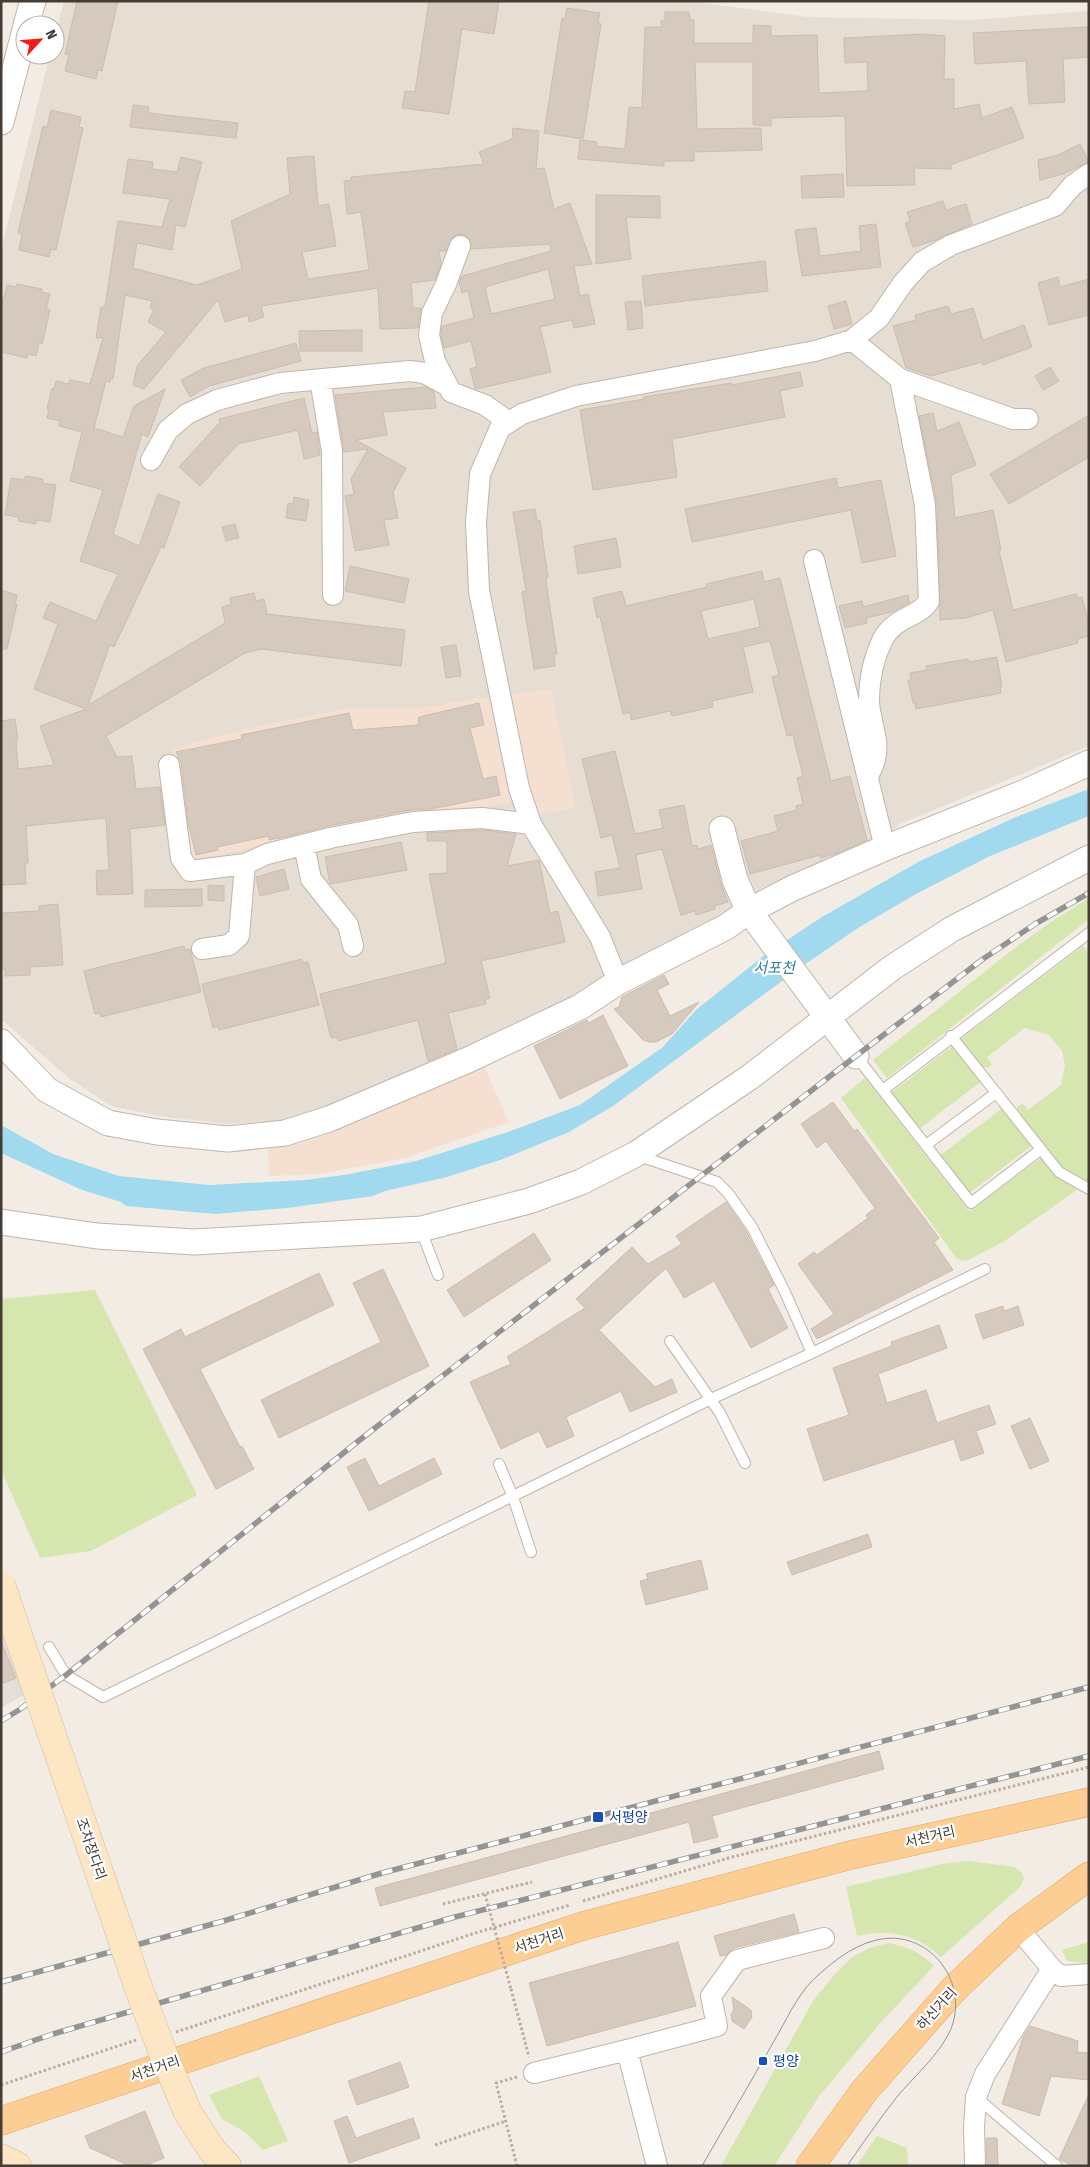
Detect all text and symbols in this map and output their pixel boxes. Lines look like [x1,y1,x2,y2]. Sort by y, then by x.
north arrow [15,15,65,65]
text: N [42,27,61,42]
water label: 서포천 [753,959,797,977]
place label: 서평양 [609,1809,648,1826]
marker: 서평양 [591,1810,605,1824]
street label: 조차장다리 [72,1816,110,1882]
street label: 서천거리 [903,1823,957,1851]
street label: 서천거리 [512,1925,566,1957]
street label: 하신거리 [913,1984,961,2034]
street label: 서천거리 [128,2053,182,2085]
place label: 평양 [773,2053,799,2070]
marker: 평양 [757,2055,769,2067]

